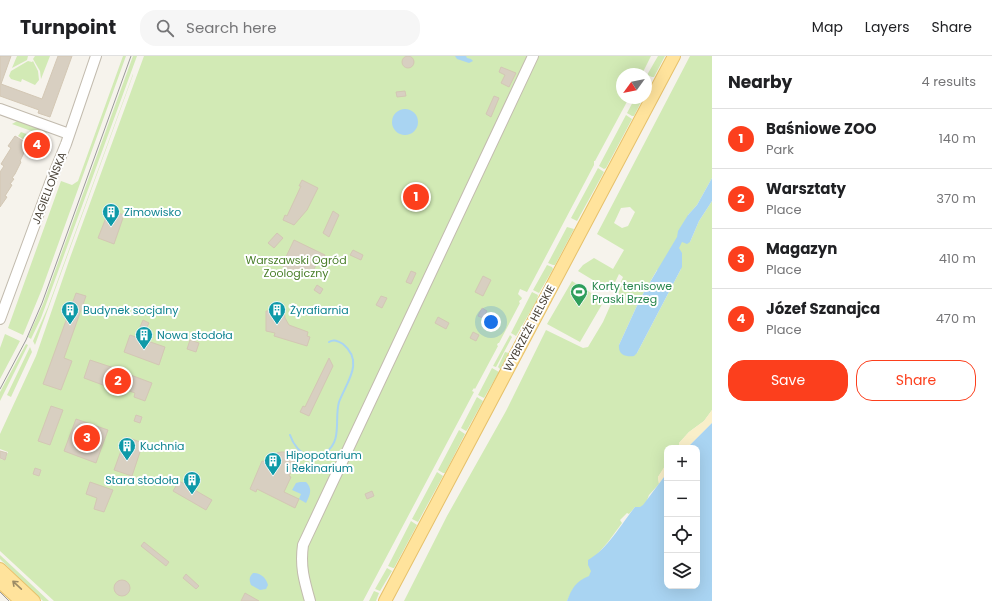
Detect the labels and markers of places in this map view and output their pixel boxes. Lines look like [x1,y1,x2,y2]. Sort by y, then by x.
pin: 4 [24,130,50,160]
pin: 1 [403,182,429,212]
building icon: Zimowisko [101,202,121,227]
place label: Zimowisko [124,204,181,220]
place label: Korty tenisowe Praski Brzeg [592,278,672,307]
sports icon: Korty tenisowe Praski Brzeg [569,282,589,307]
building icon: Budynek socjalny [60,300,80,325]
building icon: Żyrafiarnia [267,300,287,325]
place label: Budynek socjalny [83,302,179,318]
place label: Żyrafiarnia [290,302,349,318]
building icon: Nowa stodoła [134,325,154,350]
place label: Nowa stodoła [157,327,233,343]
pin: 2 [105,366,131,396]
pin: 3 [74,423,100,453]
building icon: Kuchnia [117,436,137,461]
place label: Kuchnia [140,438,185,454]
place label: Hipopotarium i Rekinarium [286,447,362,476]
building icon: Hipopotarium i Rekinarium [263,451,283,476]
building icon: Stara stodoła [182,470,202,495]
place label: Stara stodoła [105,472,179,488]

